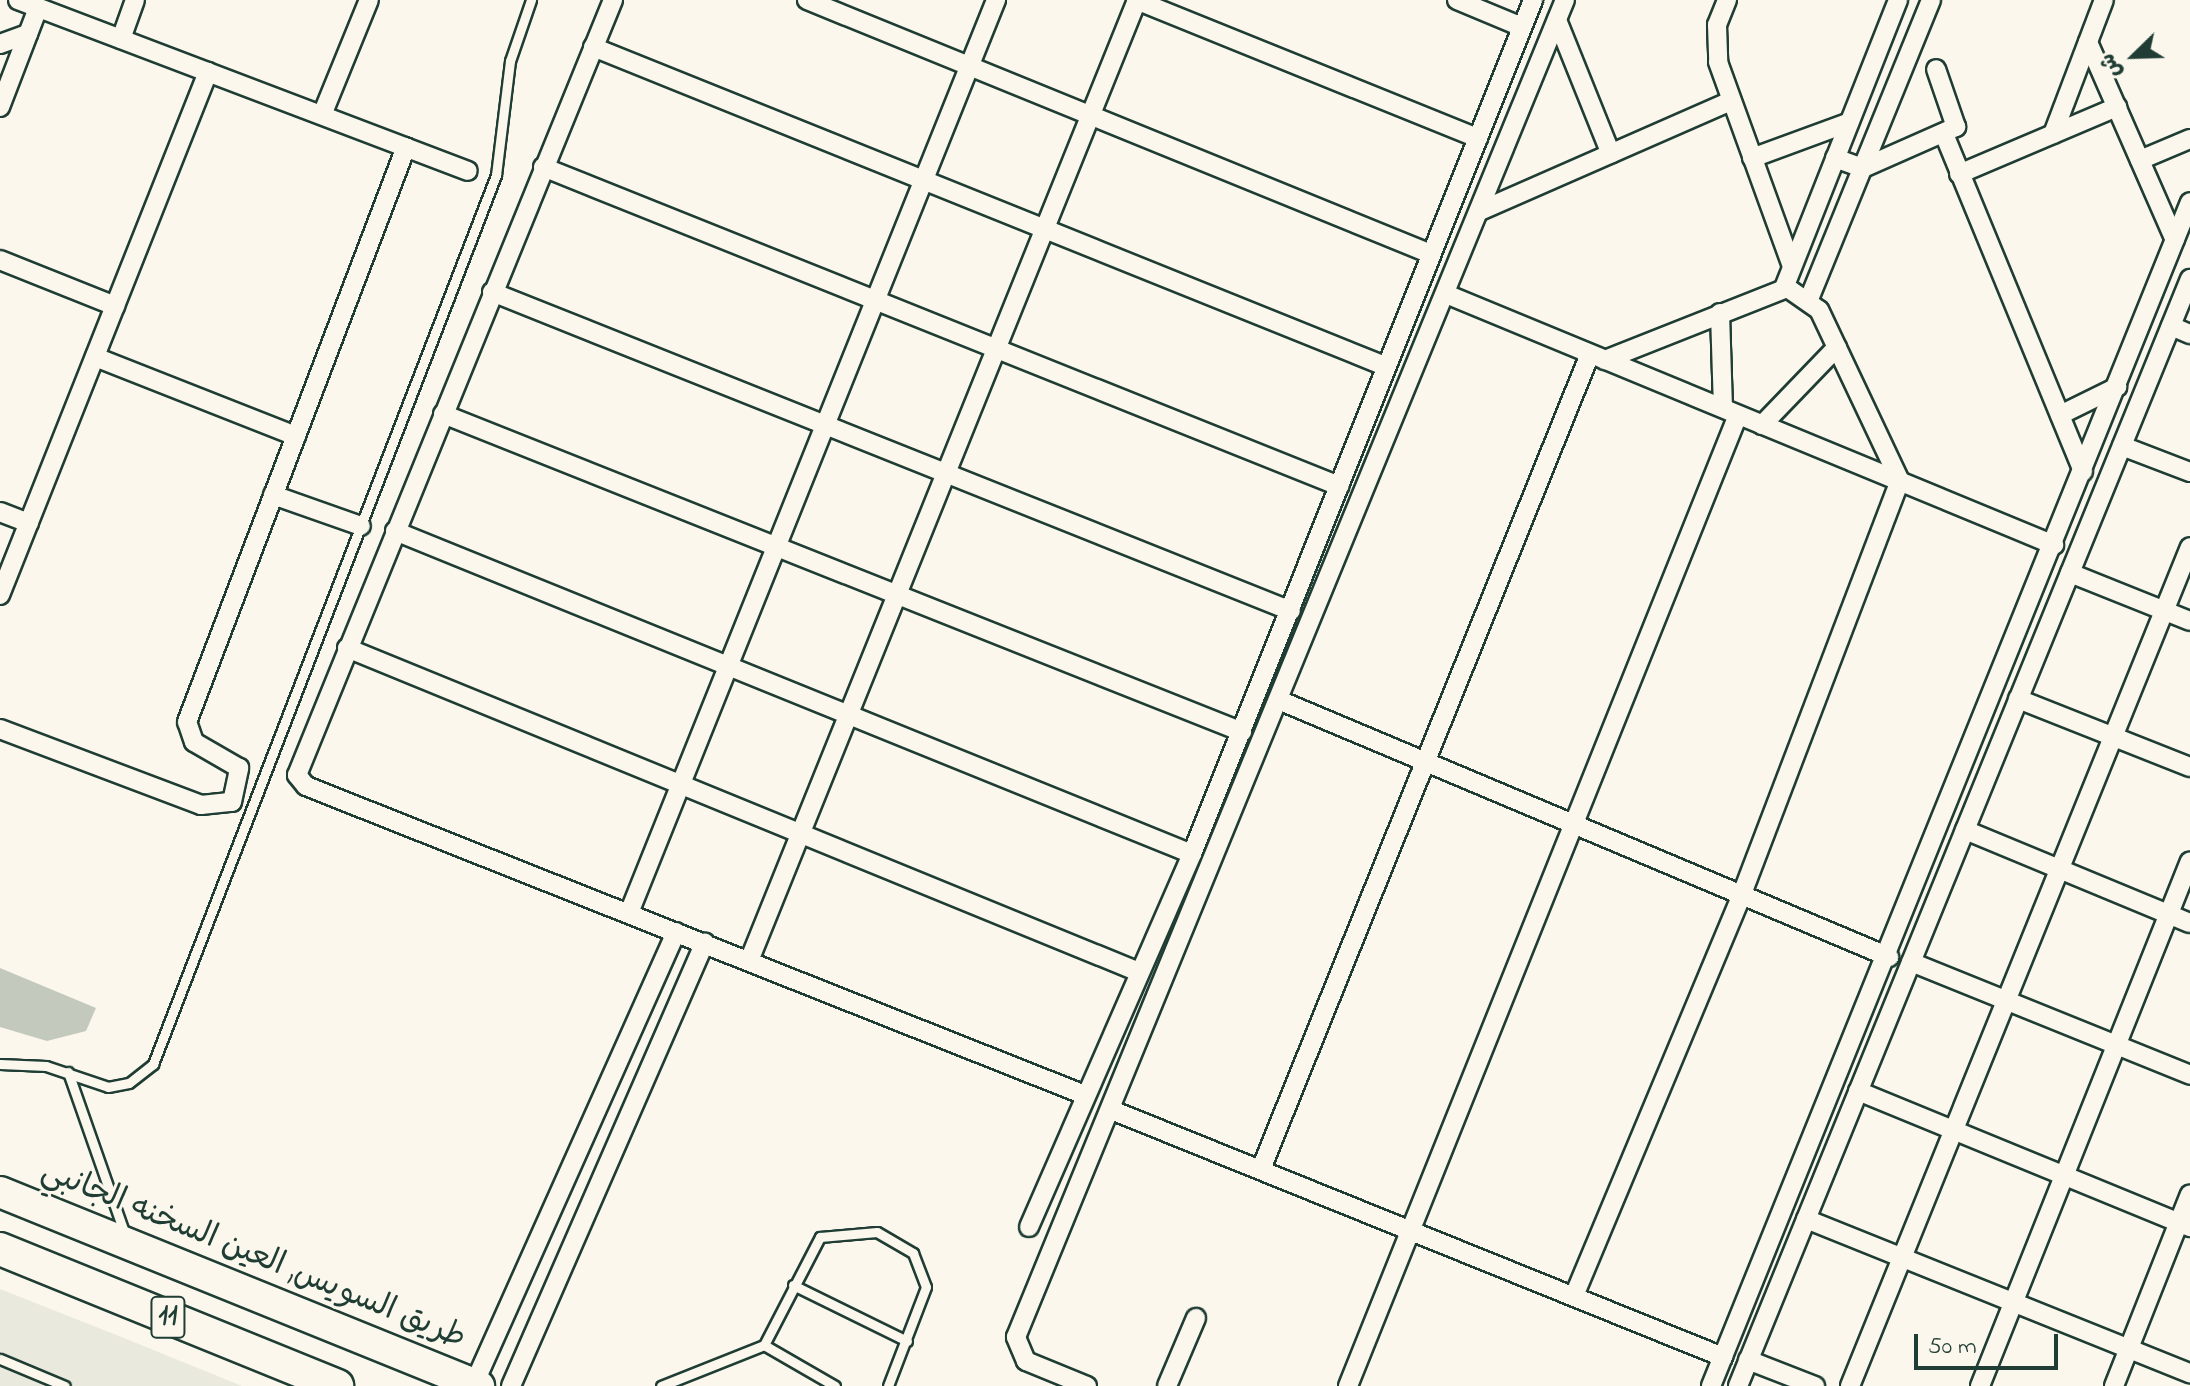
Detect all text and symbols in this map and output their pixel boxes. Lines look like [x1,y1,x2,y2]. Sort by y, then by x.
north arrow [2094,16,2174,96]
text: ش [2092,48,2131,83]
street label: طريق السويس, العين السخنه الجانبي [35,1153,471,1359]
road number: 11 [150,1291,186,1343]
scale bar [1918,1318,2062,1368]
text: 50 m [1928,1330,1977,1365]

